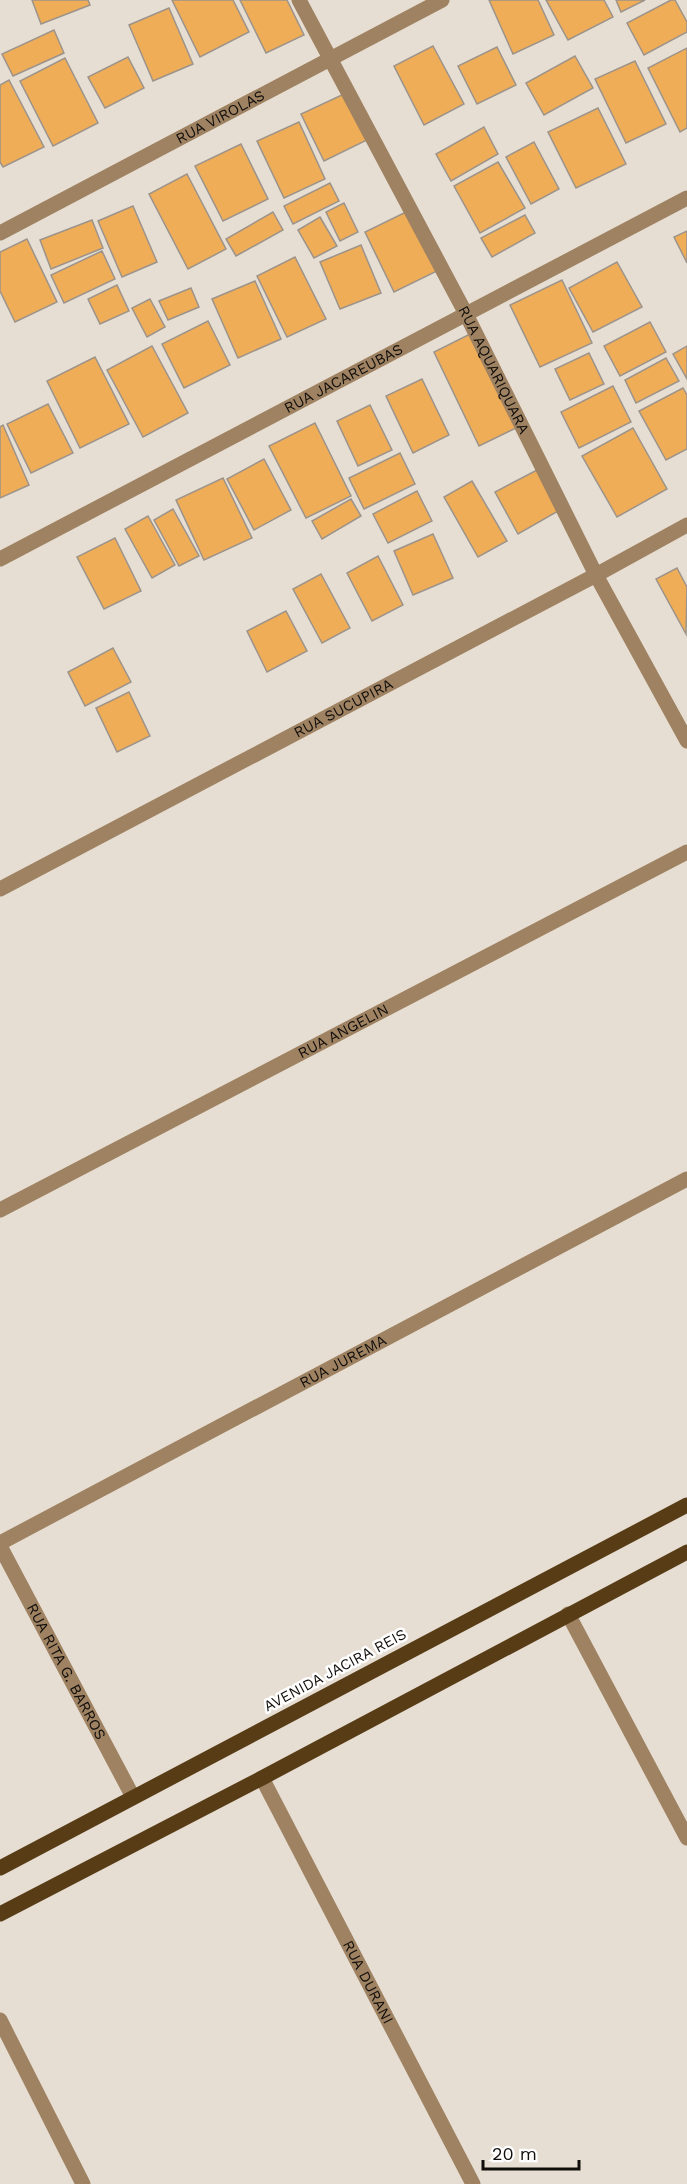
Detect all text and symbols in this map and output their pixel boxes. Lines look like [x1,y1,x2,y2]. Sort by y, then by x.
street label: RUA VIROLAS [173,86,268,148]
street label: RUA AQUARIQUARA [454,303,533,437]
street label: RUA JACAREUBAS [281,340,406,417]
street label: RUA SUCUPIRA [291,675,396,742]
street label: RUA ANGELIN [295,1000,392,1062]
street label: RUA JUREMA [296,1331,389,1392]
street label: RUA RITA G. BARROS [23,1600,110,1743]
street label: AVENIDA JACIRA REIS [261,1625,409,1715]
street label: RUA DURANI [339,1937,397,2027]
scale bar [483,2133,579,2171]
text: 20 m [492,2143,537,2164]

